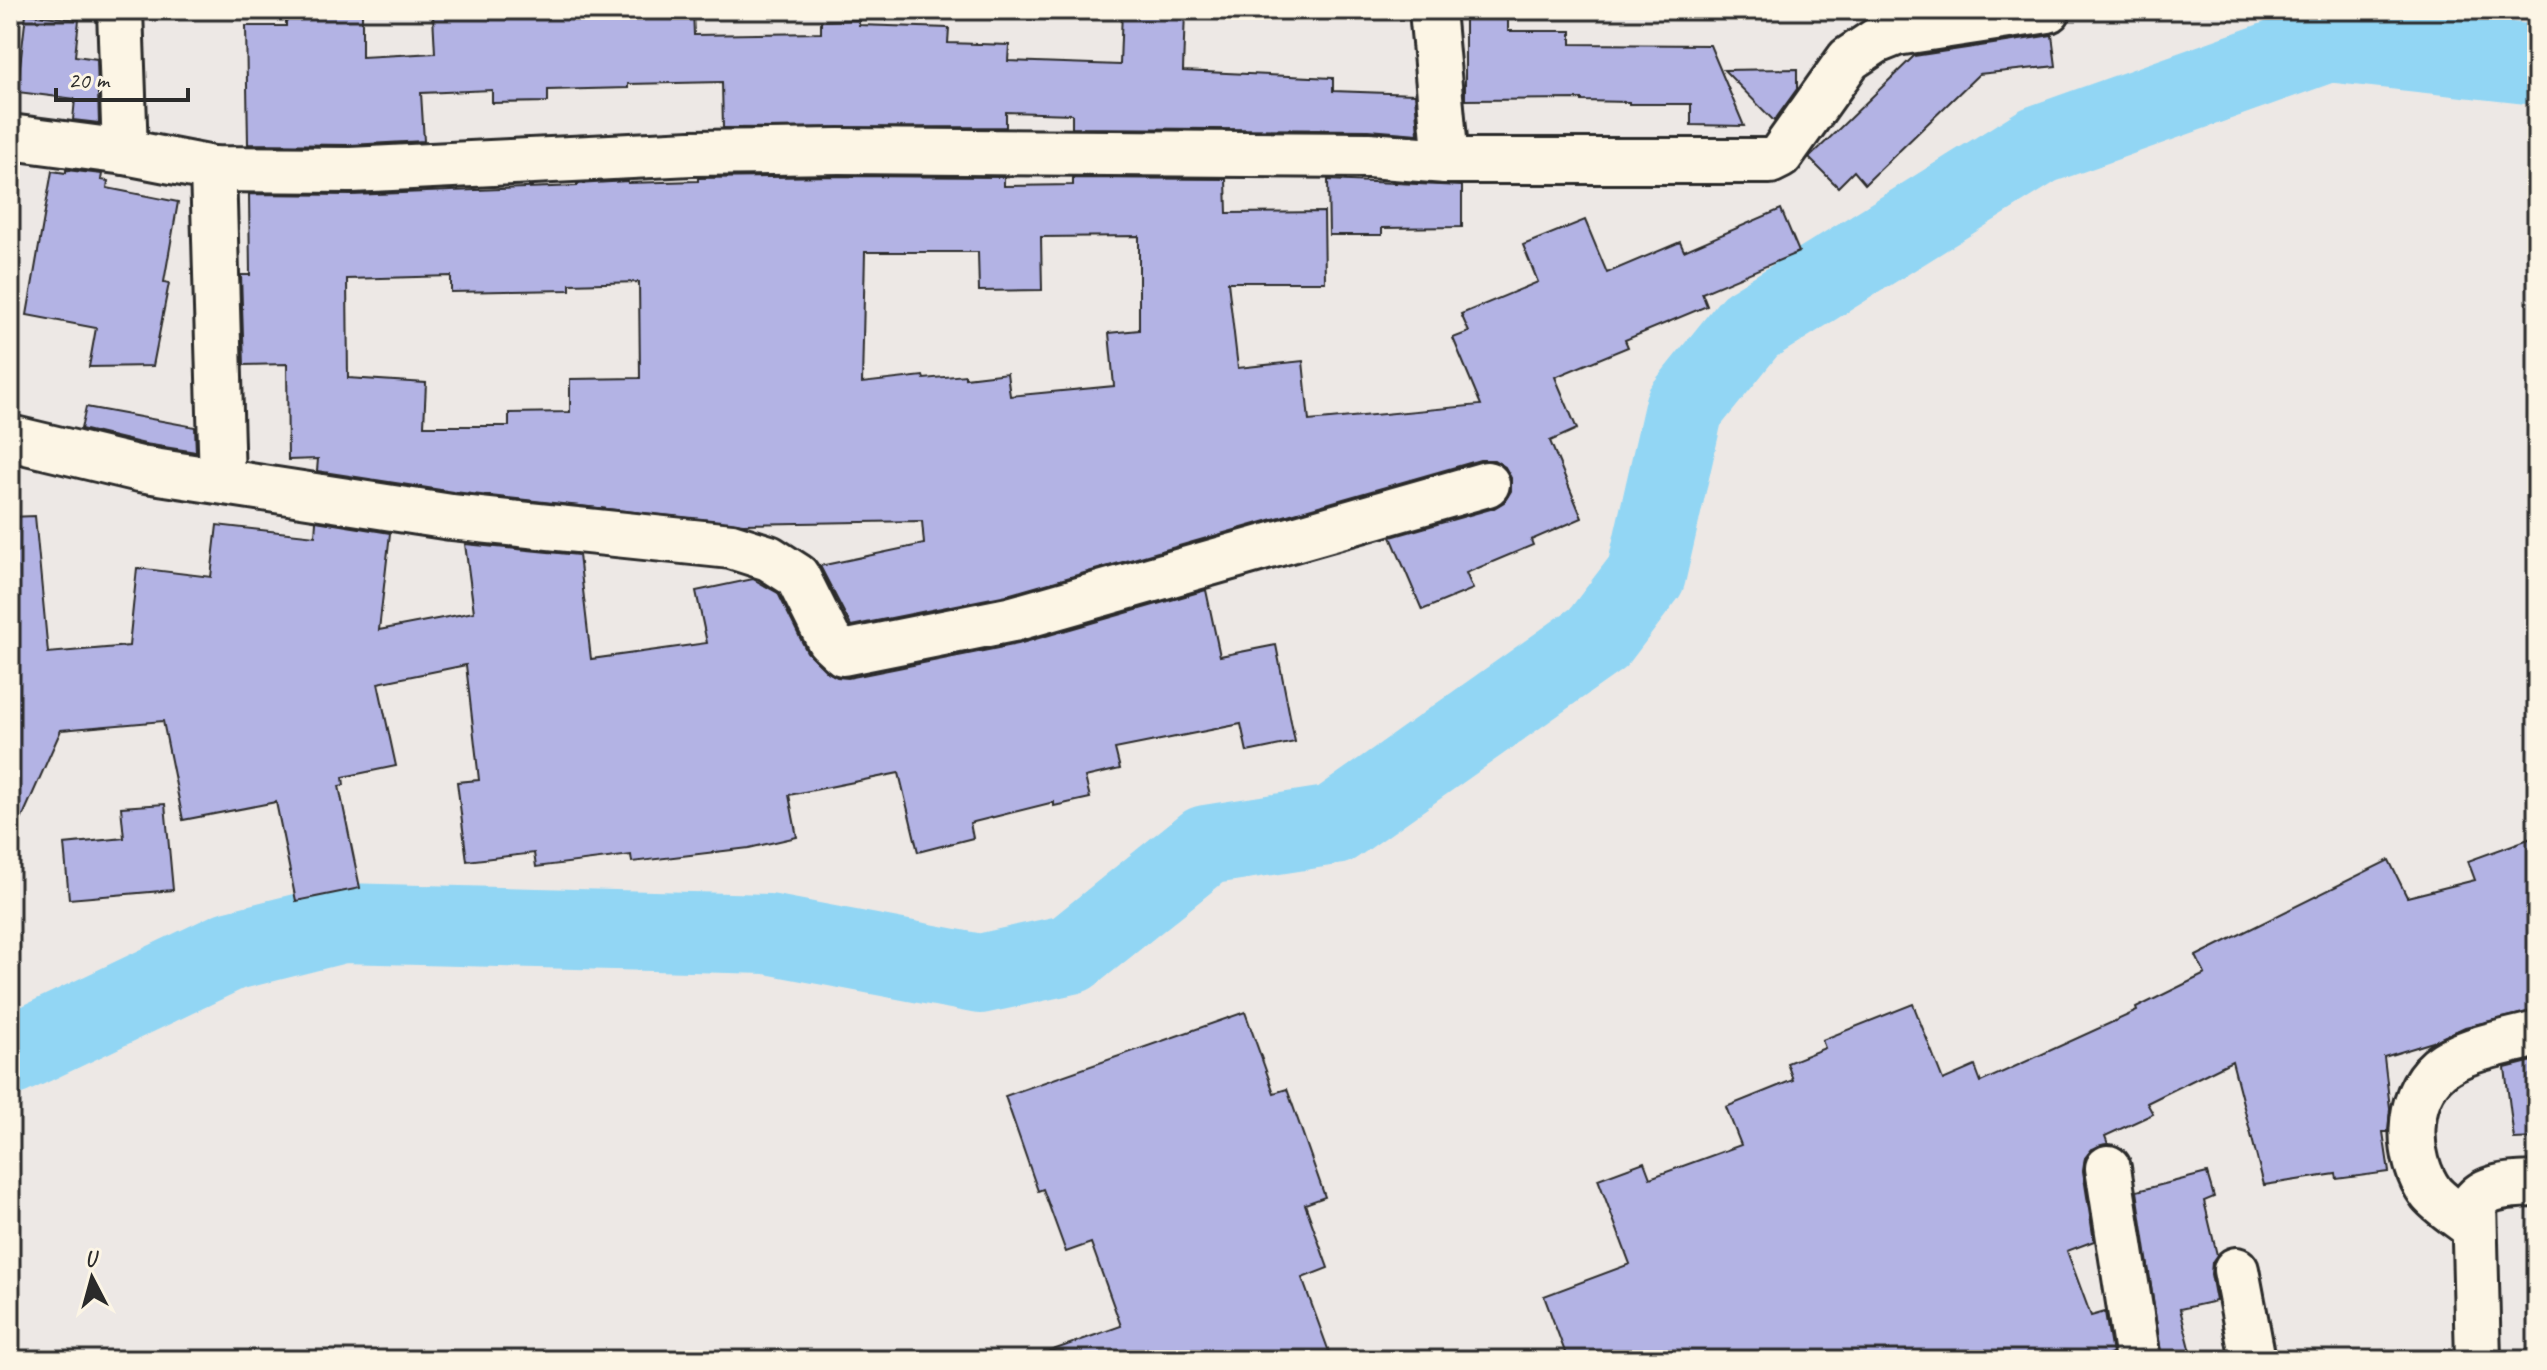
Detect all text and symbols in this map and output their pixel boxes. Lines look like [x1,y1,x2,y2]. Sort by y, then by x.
scale bar [56,52,188,102]
text: 20 m [68,65,111,95]
north arrow [52,1238,132,1318]
text: U [83,1244,101,1274]

